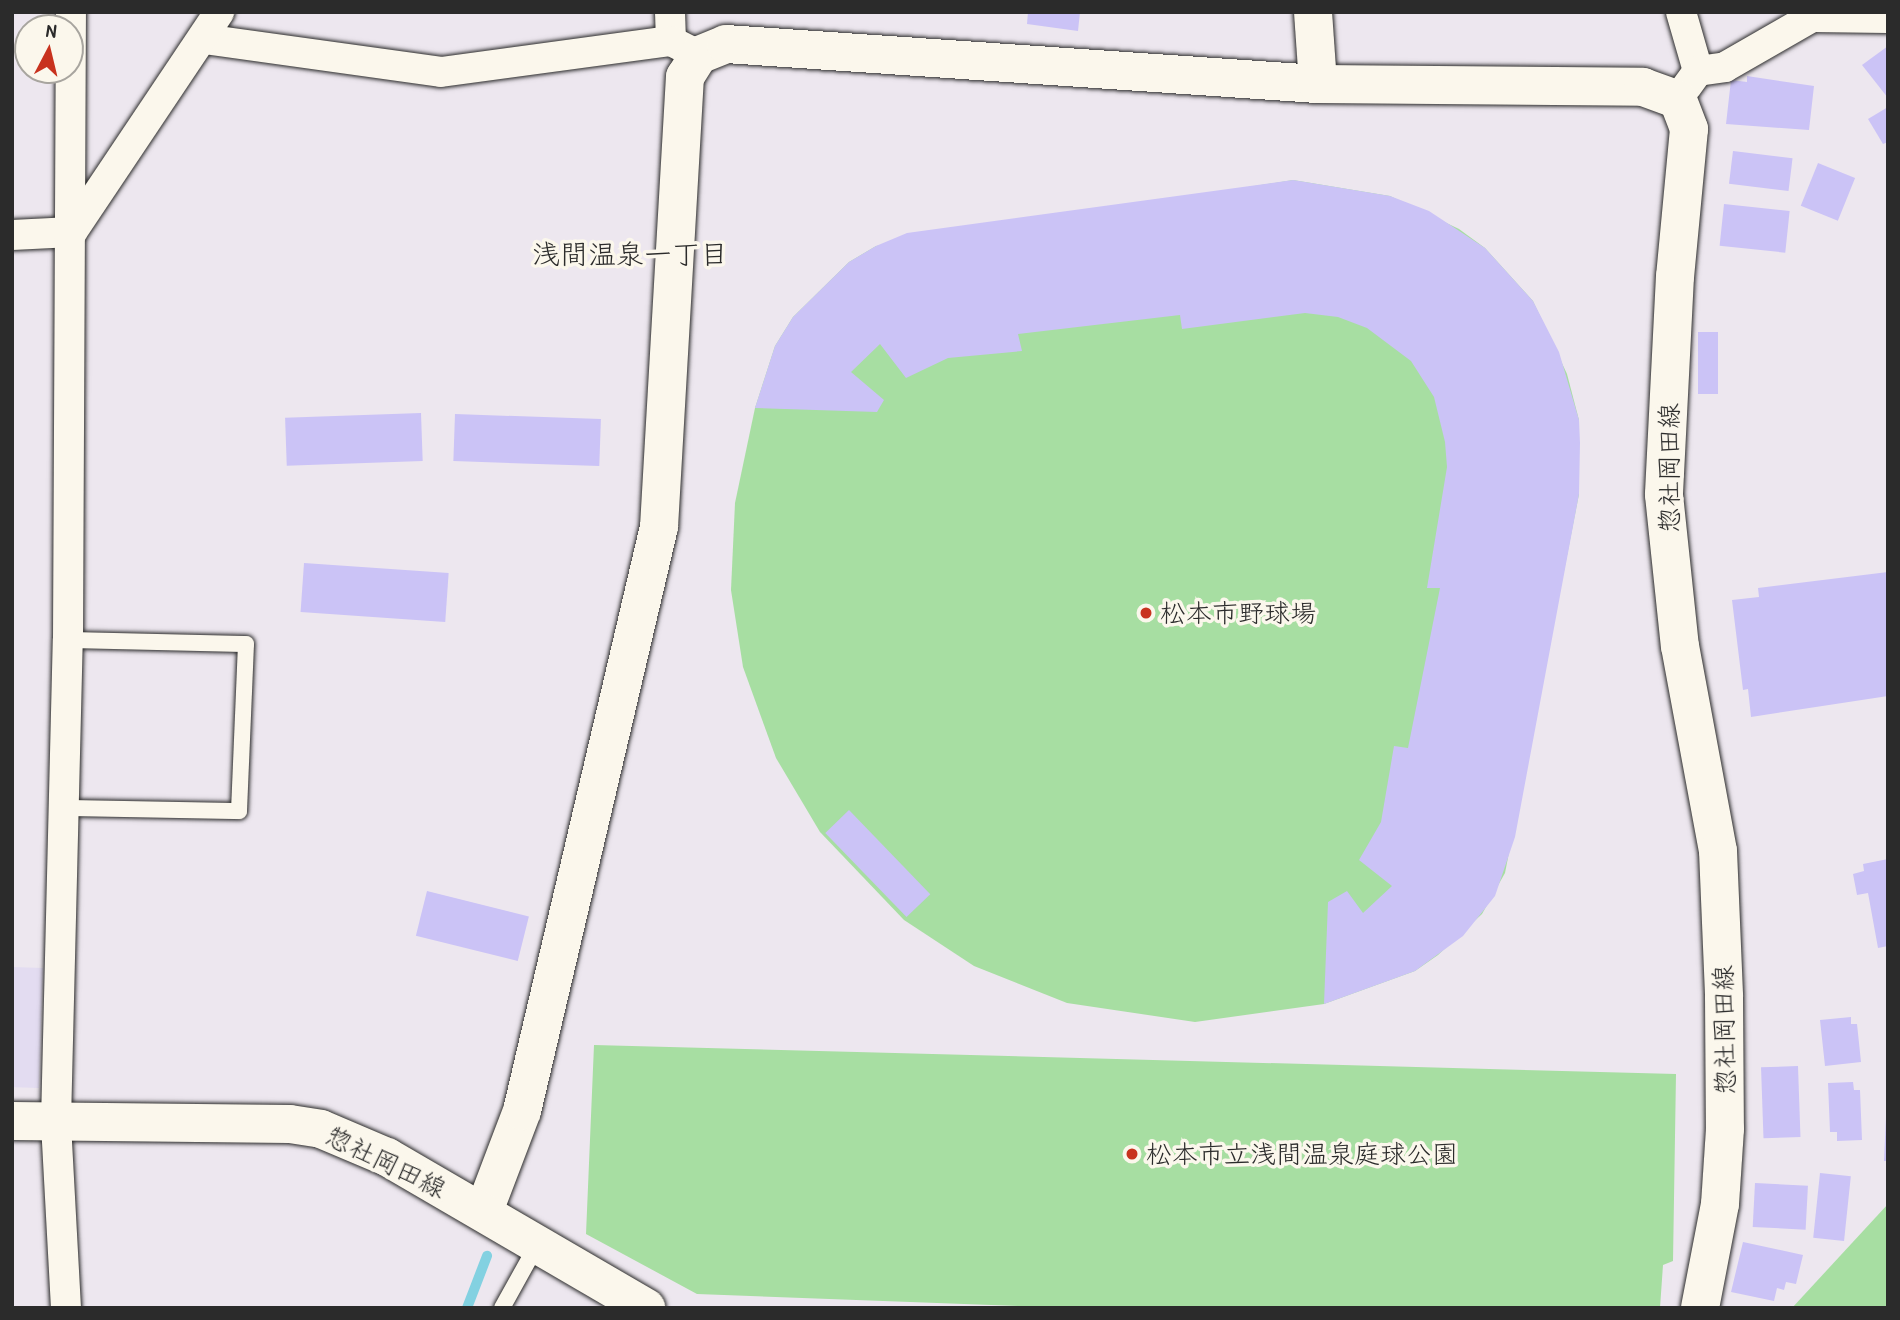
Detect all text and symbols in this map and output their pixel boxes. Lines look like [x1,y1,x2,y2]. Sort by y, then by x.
north arrow [14,14,84,84]
text: N [45,17,58,44]
district label: 浅間温泉一丁目 [532,237,728,271]
street label: 惣社岡田線 [1653,403,1685,533]
place label: 松本市野球場 [1160,597,1316,629]
marker: 松本市野球場 [1138,605,1154,621]
street label: 惣社岡田線 [1707,965,1741,1095]
street label: 惣社岡田線 [321,1119,451,1205]
place label: 松本市立浅間温泉庭球公園 [1146,1138,1458,1170]
marker: 松本市立浅間温泉庭球公園 [1124,1146,1140,1162]

